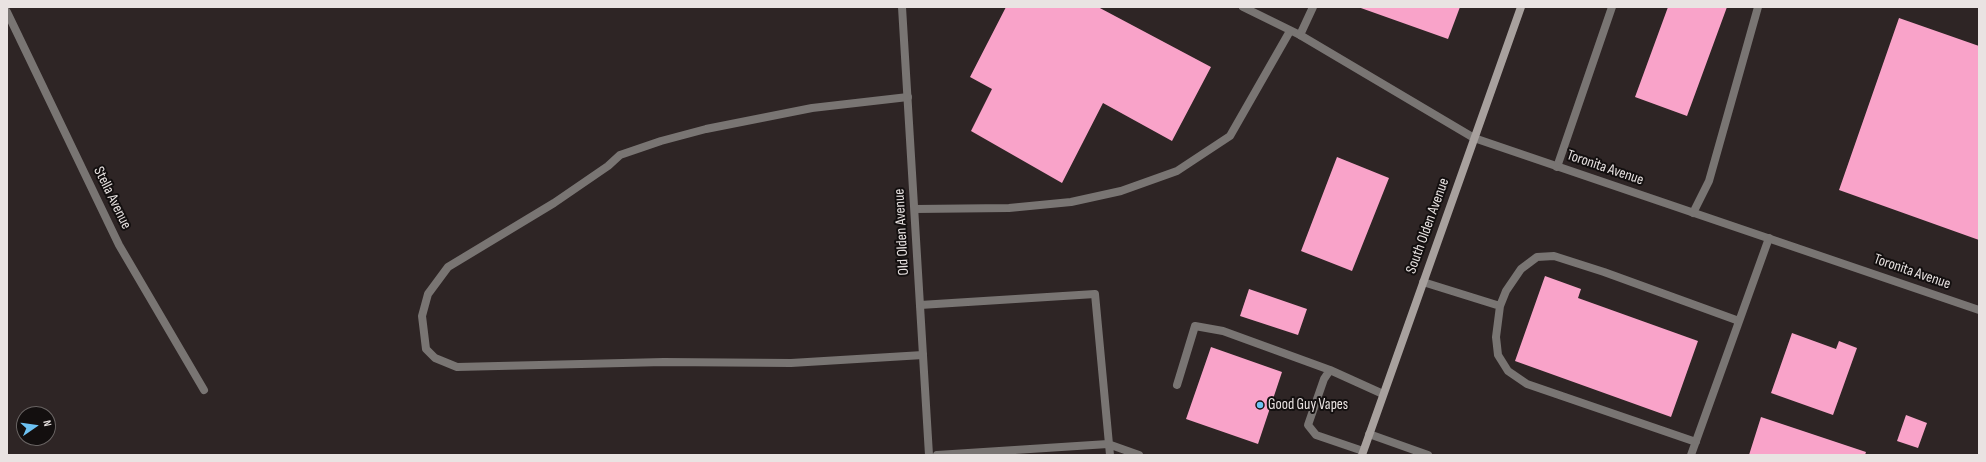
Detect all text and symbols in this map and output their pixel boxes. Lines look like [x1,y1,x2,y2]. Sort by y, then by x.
street label: Toronita Avenue [1564,146,1646,190]
street label: Stella Avenue [89,164,135,232]
street label: South Olden Avenue [1402,176,1454,276]
street label: Old Olden Avenue [891,188,913,276]
street label: Toronita Avenue [1871,250,1953,294]
place label: Good Guy Vapes [1268,396,1348,414]
marker: Good Guy Vapes [1255,400,1265,410]
north arrow [16,406,56,446]
text: N [40,419,54,428]

